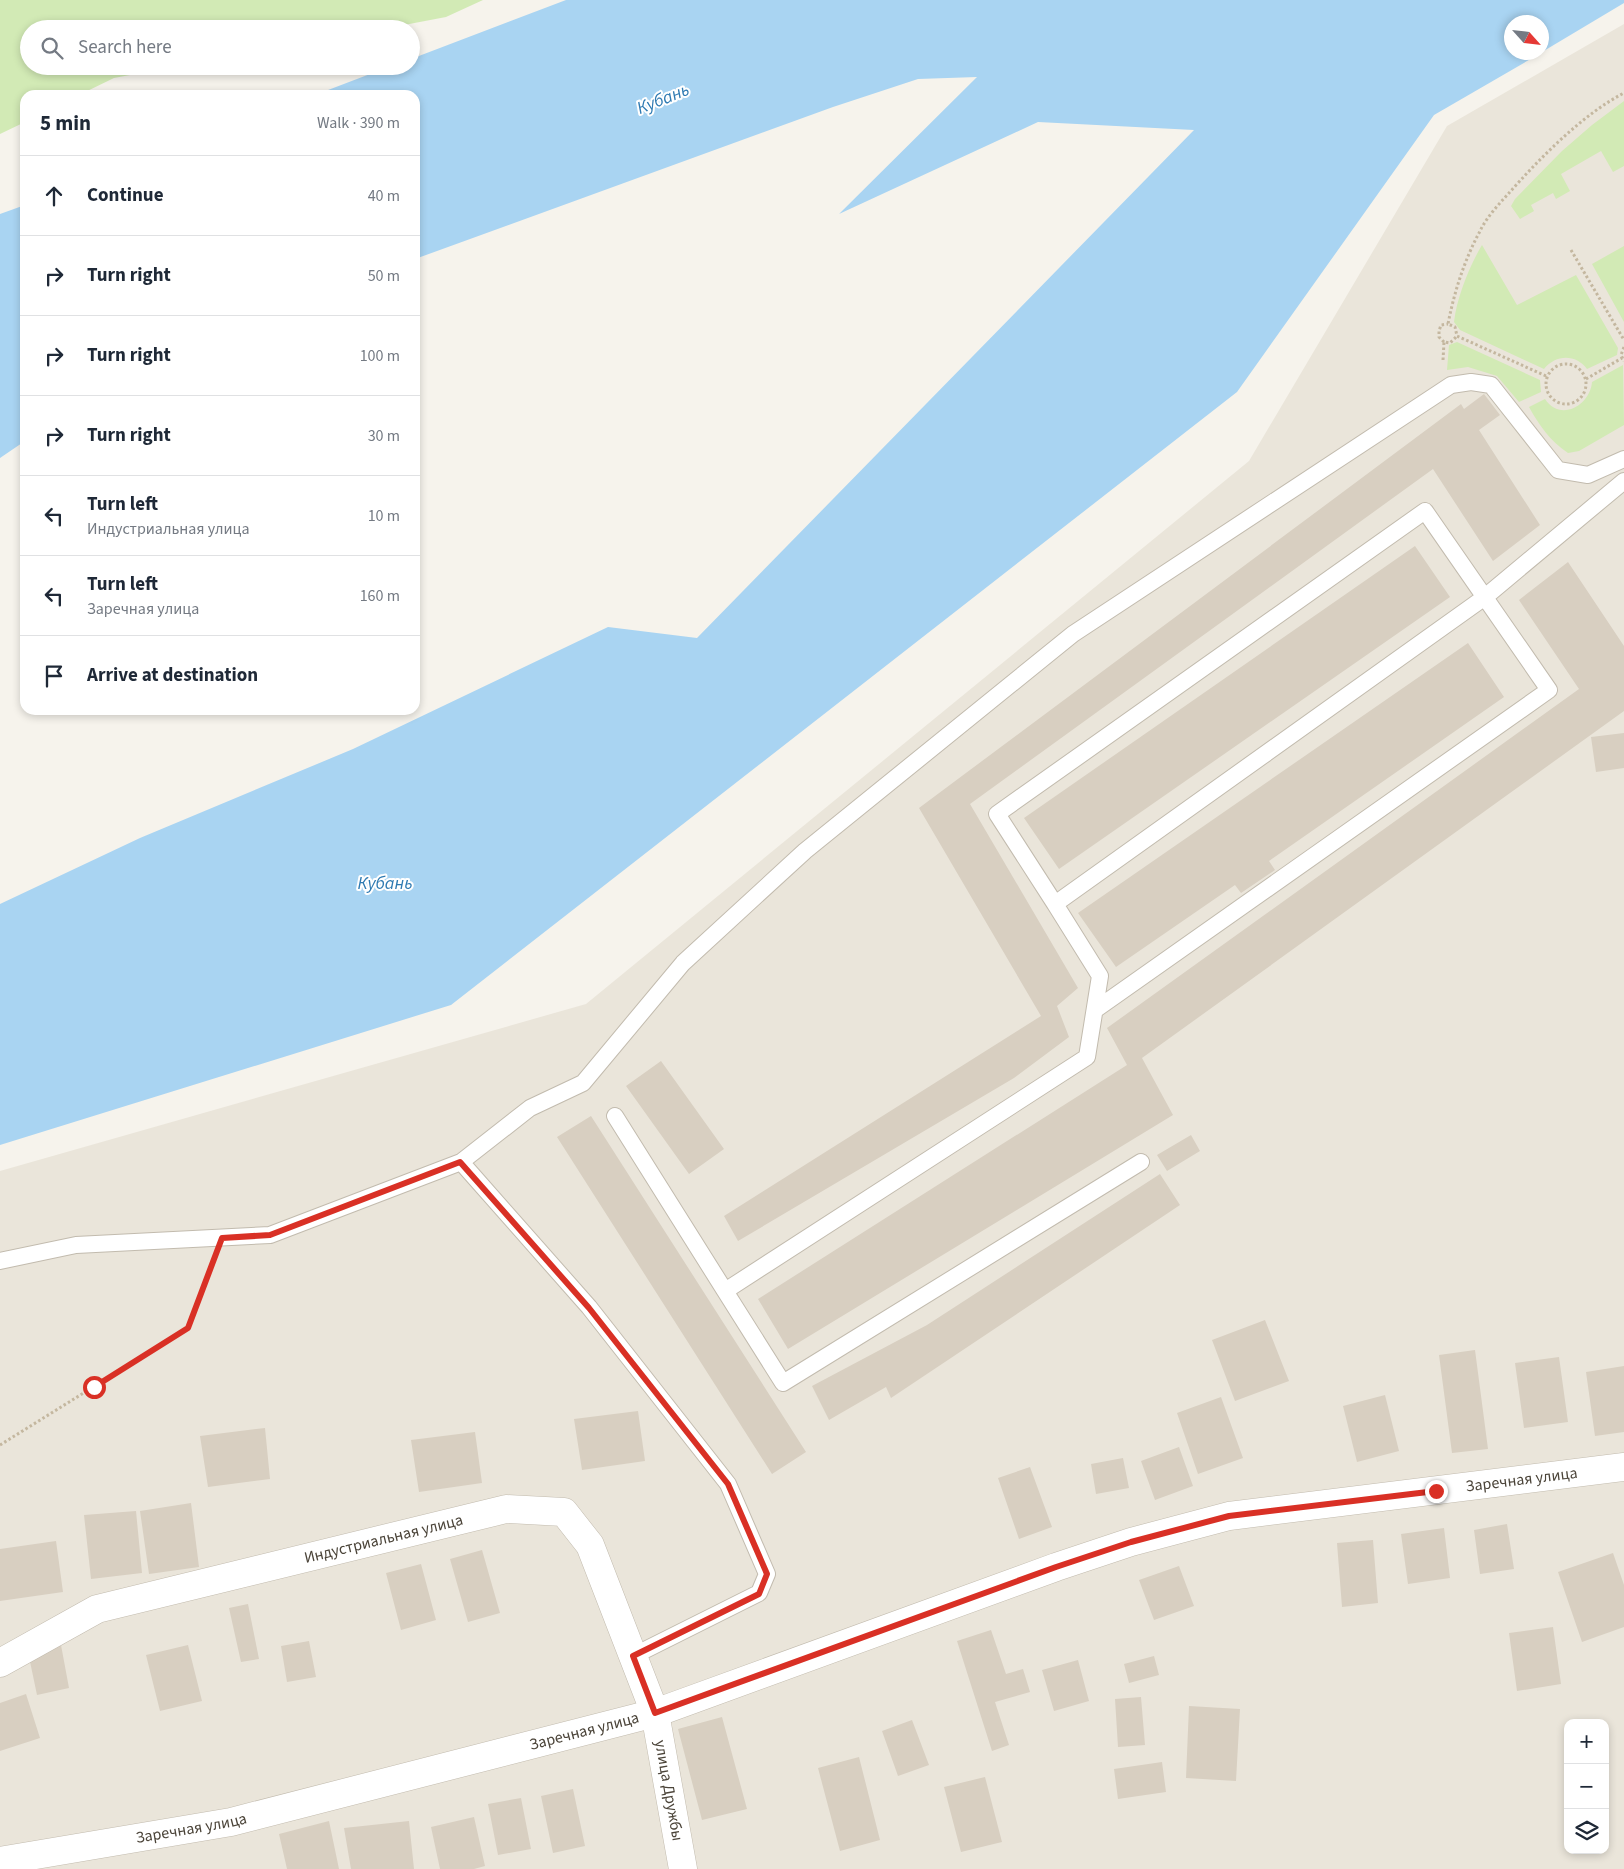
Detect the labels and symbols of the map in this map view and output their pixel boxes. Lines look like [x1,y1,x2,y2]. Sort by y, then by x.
north arrow [1504,15,1549,60]
water label: Кубань [633,77,693,121]
water label: Кубань [358,871,412,896]
route start [83,1376,106,1399]
street label: Заречная улица [1464,1462,1579,1498]
route end [1425,1480,1448,1503]
street label: Индустриальная улица [302,1509,465,1569]
street label: Заречная улица [527,1707,641,1756]
street label: улица Дружбы [649,1738,689,1843]
street label: Заречная улица [134,1807,249,1849]

